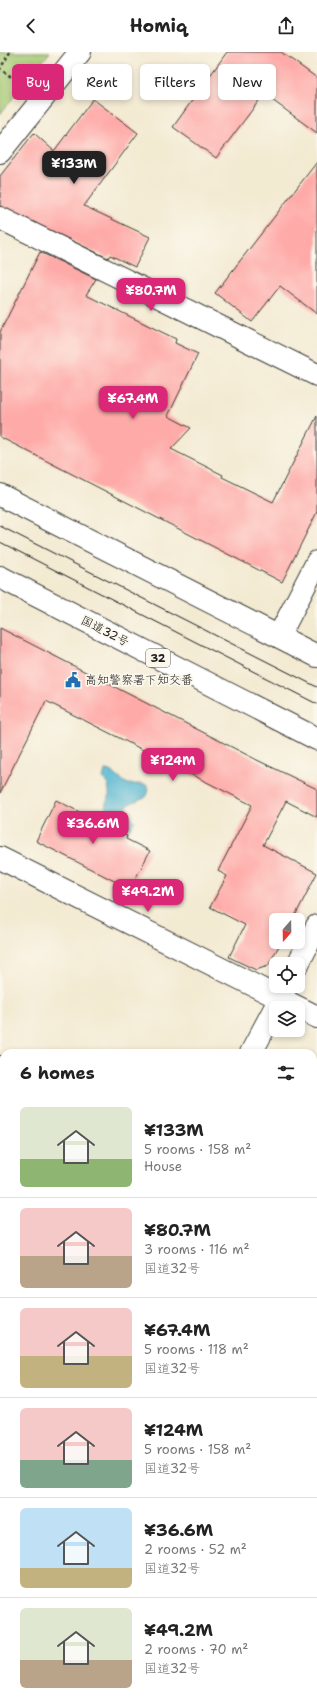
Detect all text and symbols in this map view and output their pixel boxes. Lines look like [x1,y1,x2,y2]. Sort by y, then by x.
text: Homiq [130,14,187,38]
icon: back [20,15,42,37]
icon: share [275,15,297,37]
chip: Buy [12,64,64,100]
chip: Rent [72,64,132,100]
chip: Filters [140,64,210,100]
chip: New [218,64,276,100]
pin: ¥133M [46,151,102,185]
text: ¥133M [51,155,97,172]
pin: ¥80.7M [118,278,184,312]
text: ¥80.7M [125,282,177,299]
pin: ¥67.4M [100,386,166,420]
text: ¥67.4M [108,390,158,407]
street label: 国道32号 [78,612,132,650]
road number: 32 [146,649,170,667]
public building icon: 高知警察署下知交番 [64,671,82,689]
place label: 高知警察署下知交番 [85,672,193,688]
pin: ¥124M [145,748,201,782]
text: ¥124M [150,752,196,769]
pin: ¥36.6M [60,811,126,845]
text: ¥36.6M [67,815,119,832]
pin: ¥49.2M [115,879,181,913]
text: ¥49.2M [122,883,174,900]
north arrow [269,913,305,949]
map controls [269,913,305,1037]
button: locate [269,957,305,993]
button: layers [269,1001,305,1037]
text: 6 homes [20,1062,95,1084]
icon: filters [275,1062,297,1084]
text: ¥133M [144,1119,204,1141]
icon: home [52,1123,100,1171]
text: 5 rooms · 158 m² [144,1141,251,1158]
text: House [144,1158,182,1175]
text: ¥80.7M [144,1219,211,1241]
icon: home [52,1224,100,1272]
text: 3 rooms · 116 m² [144,1241,250,1258]
text: 国道32号 [144,1260,200,1277]
text: ¥67.4M [144,1319,210,1341]
icon: home [52,1324,100,1372]
text: 5 rooms · 118 m² [144,1341,249,1358]
text: 国道32号 [144,1360,200,1377]
text: ¥124M [144,1419,203,1441]
icon: home [52,1424,100,1472]
text: 5 rooms · 158 m² [144,1441,251,1458]
text: 国道32号 [144,1460,200,1477]
text: ¥36.6M [144,1519,213,1541]
icon: home [52,1524,100,1572]
text: 2 rooms · 52 m² [144,1541,247,1558]
text: 国道32号 [144,1560,200,1577]
text: ¥49.2M [144,1619,213,1641]
icon: home [52,1624,100,1672]
text: 2 rooms · 70 m² [144,1641,248,1658]
text: 国道32号 [144,1660,200,1677]

